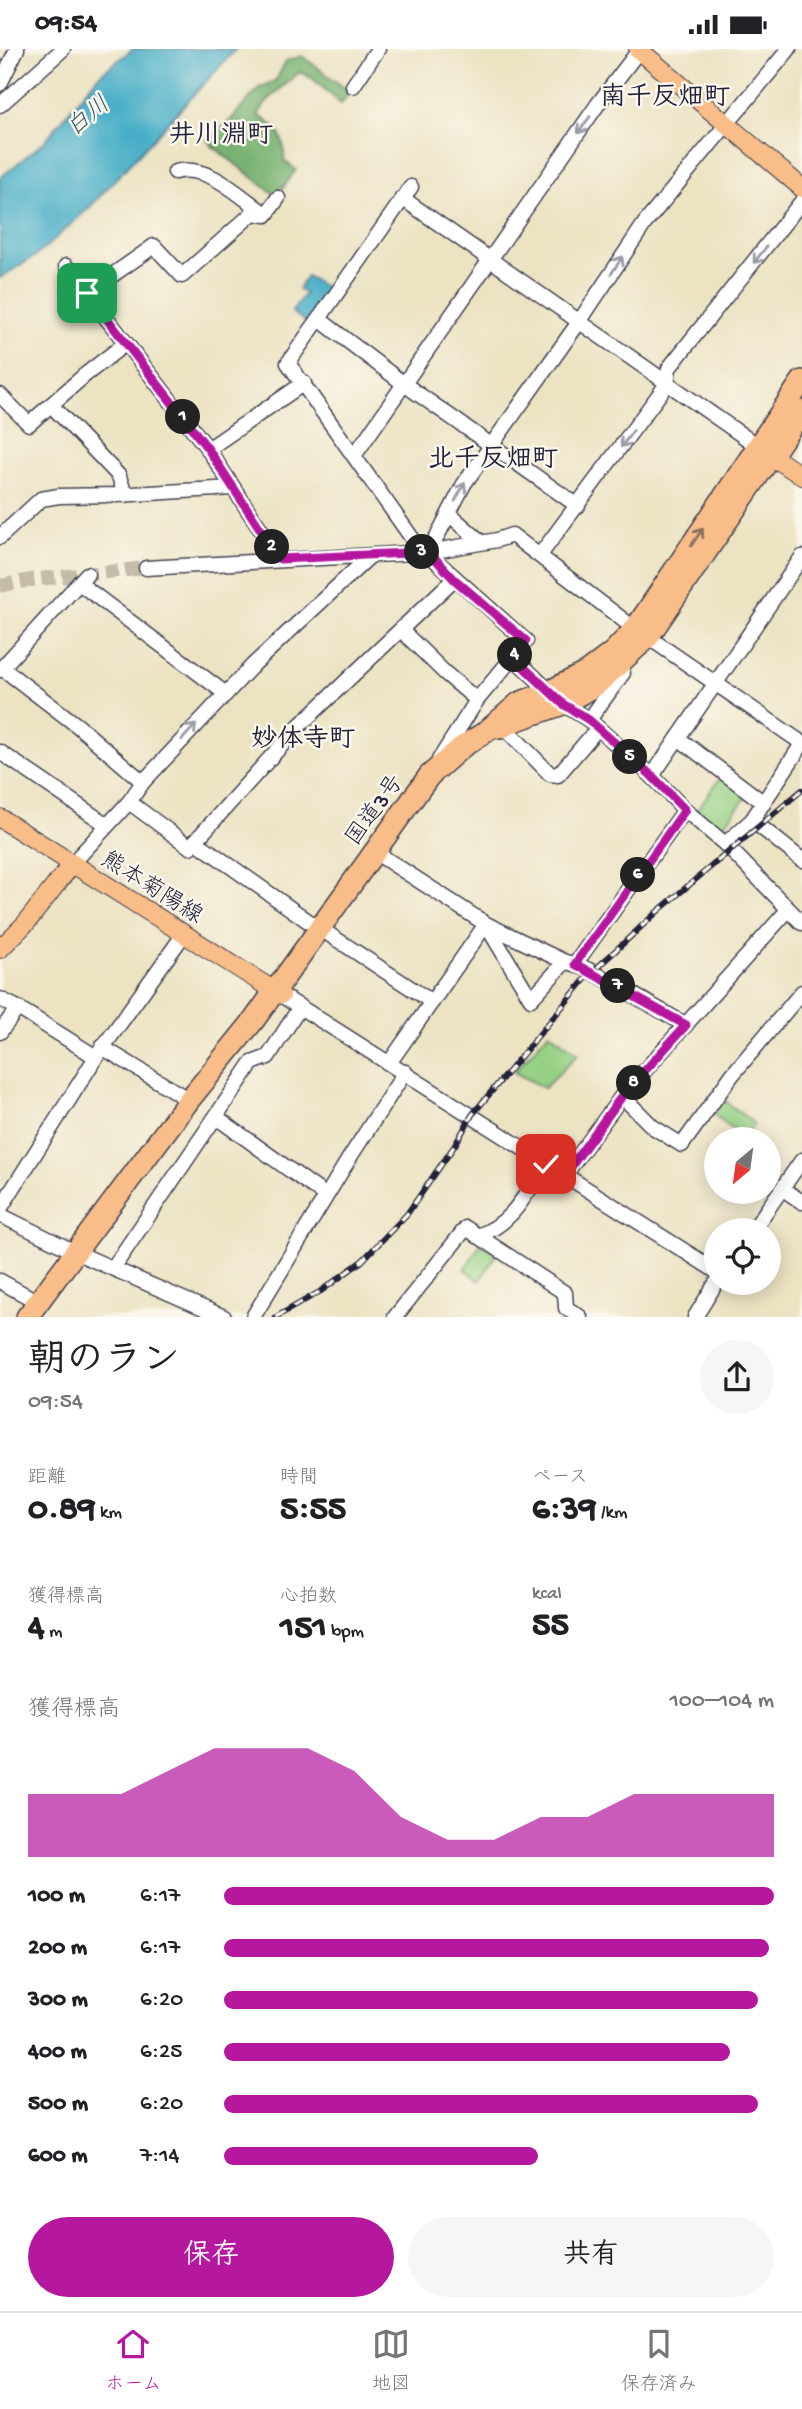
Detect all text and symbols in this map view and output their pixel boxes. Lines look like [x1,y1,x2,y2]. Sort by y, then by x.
text: 09:54 [35,9,97,40]
district label: 南千反畑町 [600,82,730,115]
water label: 白川 [62,91,117,144]
one-way arrow [577,114,591,134]
district label: 井川淵町 [169,120,273,153]
one-way arrow [752,245,767,263]
one-way arrow [610,256,624,275]
pin [57,263,117,323]
icon: arrive [68,274,106,312]
pin: 1 [166,399,200,435]
text: 1 [179,405,186,428]
one-way arrow [619,429,634,448]
district label: 北千反畑町 [428,444,558,477]
one-way arrow [454,482,468,502]
one-way arrow [690,528,704,547]
pin: 2 [254,529,290,565]
text: 2 [267,535,276,558]
pin: 3 [404,535,440,569]
text: 3 [417,540,426,563]
pin: 4 [498,637,532,673]
text: 4 [510,643,519,666]
one-way arrow [181,724,198,741]
district label: 妙体寺町 [251,724,355,757]
pin: 5 [612,739,648,775]
text: 5 [625,745,635,768]
street label: 国道3号 [340,770,411,852]
street label: 熊本菊陽線 [95,846,208,931]
pin: 6 [620,857,656,893]
text: 6 [633,863,642,886]
pin: 7 [600,969,636,1003]
text: 7 [613,974,622,997]
pin: 8 [616,1065,652,1101]
text: 8 [628,1071,639,1094]
north arrow [704,1127,780,1204]
map controls [704,1127,781,1295]
pin [516,1134,576,1194]
icon: check [527,1145,565,1183]
button: locate [704,1218,781,1295]
button: share [700,1340,774,1414]
text: 朝のラン [28,1341,180,1385]
text: 09:54 [28,1389,83,1416]
text: 距離 [28,1467,66,1490]
text: 時間 [280,1467,318,1490]
text: ペース [532,1467,588,1490]
text: 0.89 [28,1490,96,1531]
text: 5:55 [280,1490,346,1531]
text: 6:39 [532,1490,596,1531]
text: km [96,1502,122,1525]
text: /km [596,1502,627,1525]
text: kcal [532,1583,562,1606]
text: 獲得標高 [28,1586,104,1609]
text: 心拍数 [280,1586,337,1609]
text: 55 [532,1606,569,1647]
text: 4 [28,1609,45,1650]
text: 151 [280,1609,327,1650]
text: m [45,1621,63,1644]
text: bpm [327,1621,364,1644]
text: 100–104 m [669,1688,774,1715]
text: 獲得標高 [28,1697,120,1724]
text: 100 m [28,1883,85,1910]
text: 6:17 [140,1883,180,1910]
text: 200 m [28,1935,87,1962]
text: 6:17 [140,1935,180,1962]
text: 300 m [28,1987,88,2014]
text: 6:20 [140,1987,183,2014]
text: 400 m [28,2039,87,2066]
text: 6:25 [140,2039,182,2066]
text: 500 m [28,2091,88,2118]
text: 6:20 [140,2091,183,2118]
text: 600 m [28,2143,88,2170]
text: 7:14 [140,2143,179,2170]
button: 保存 [28,2217,394,2297]
button: 共有 [408,2217,774,2297]
tab: ホーム [105,2325,162,2397]
tab: 地図 [372,2325,410,2397]
tab: 保存済み [621,2325,697,2397]

